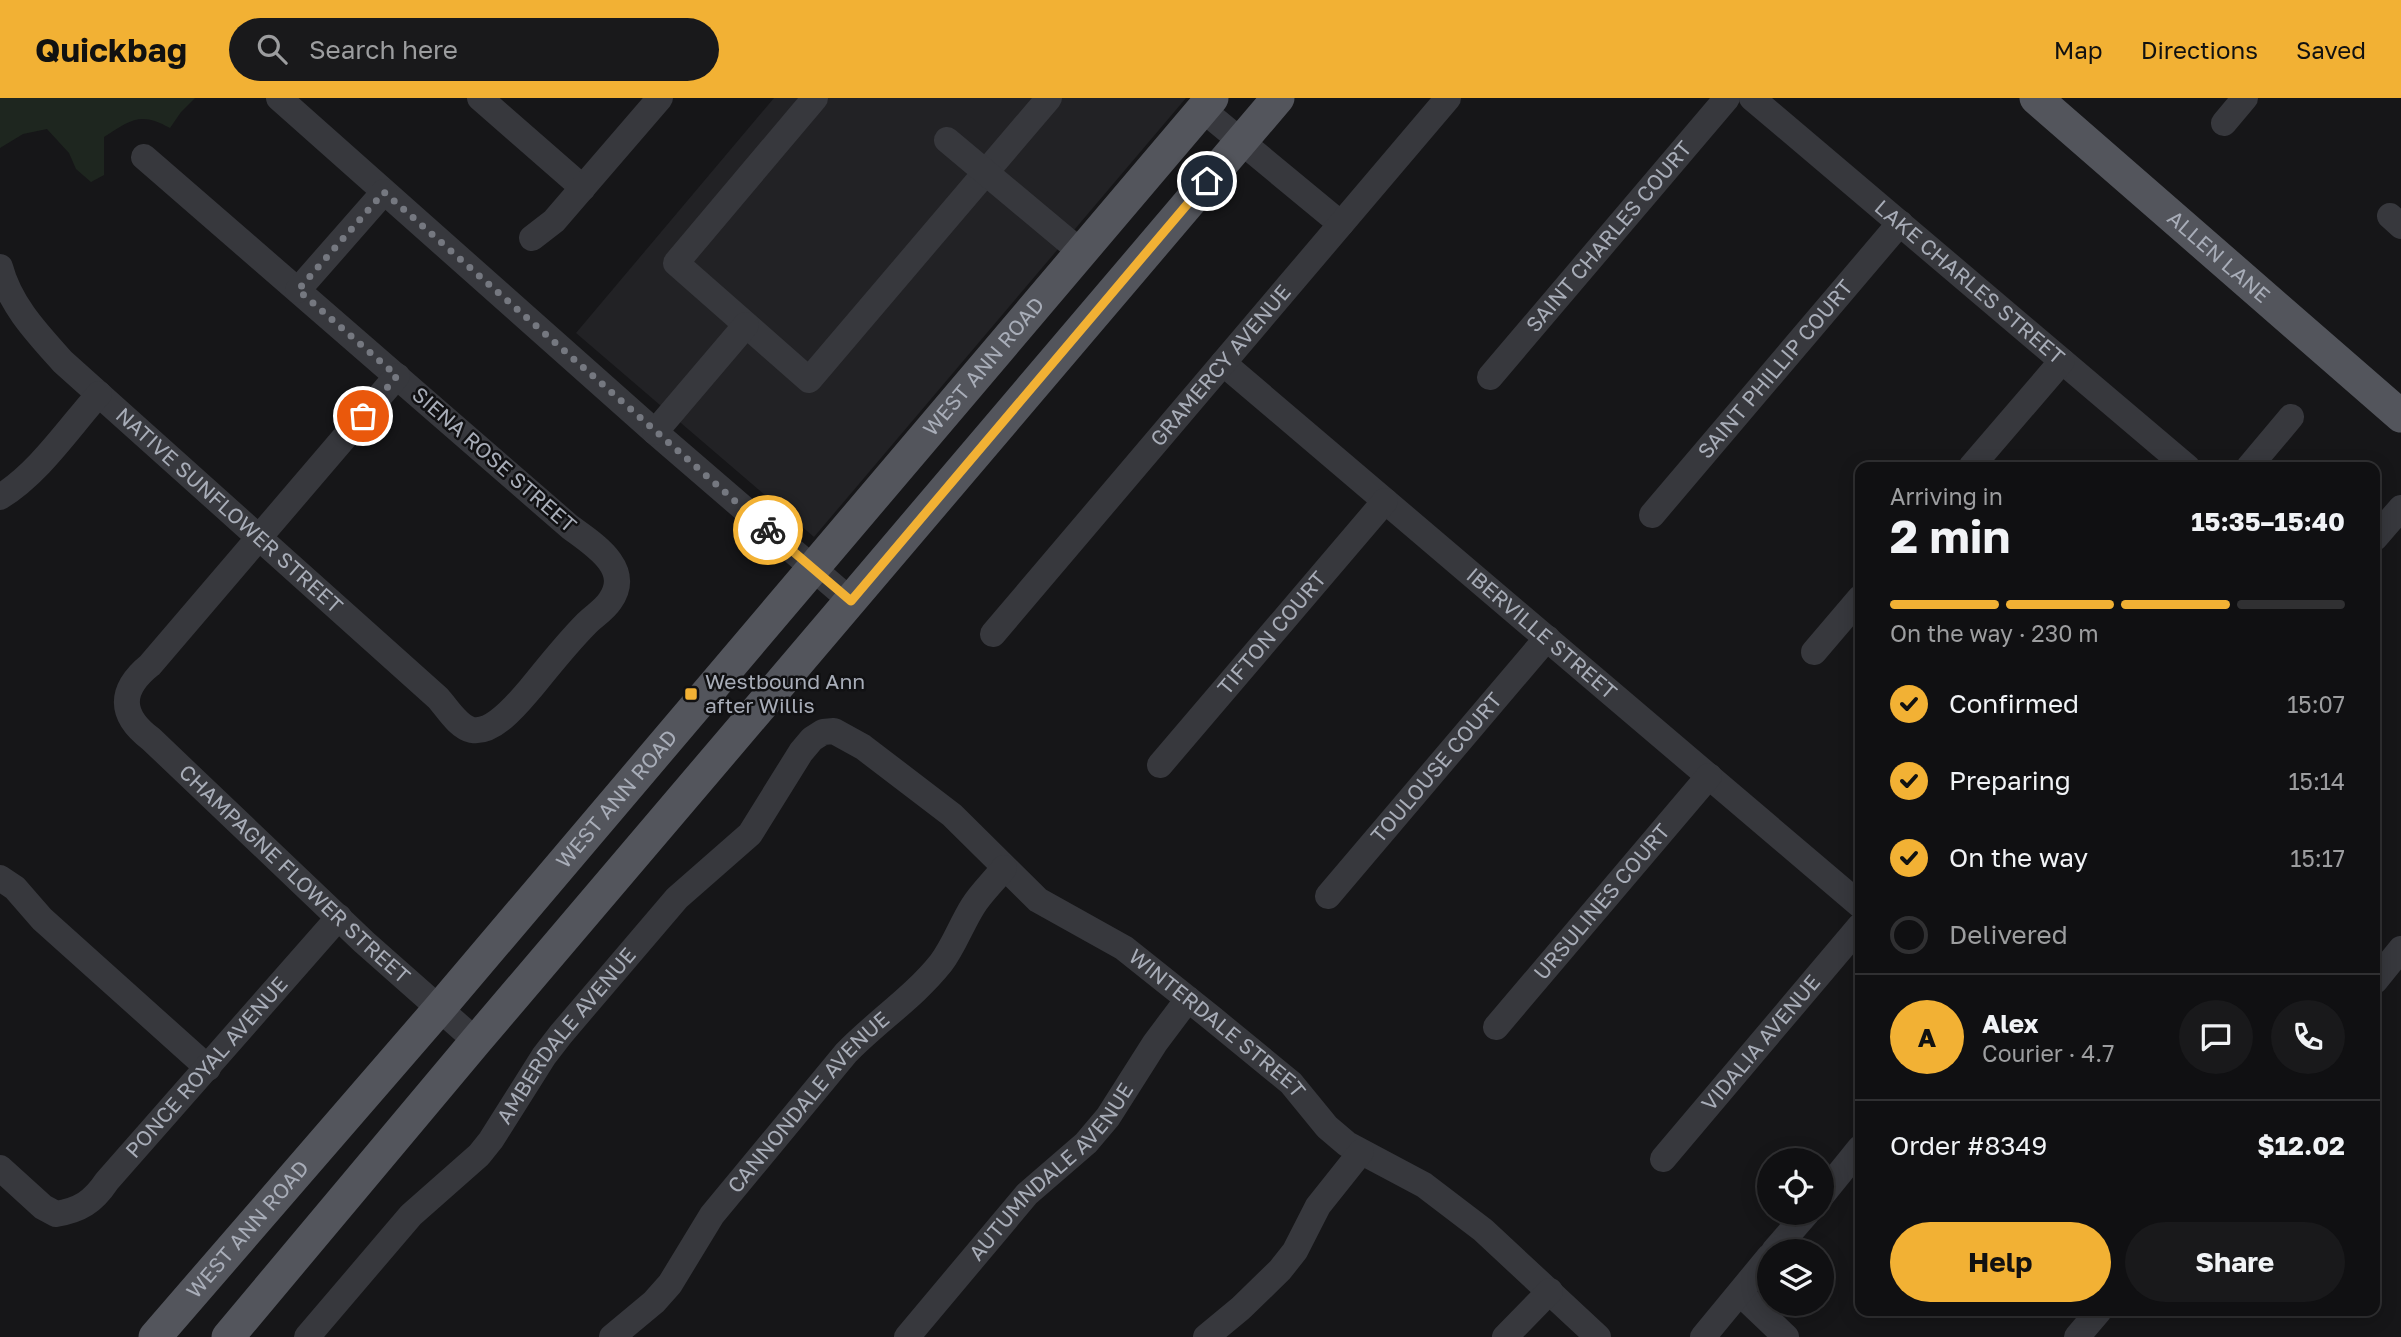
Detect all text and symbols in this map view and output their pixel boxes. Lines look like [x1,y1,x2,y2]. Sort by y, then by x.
search box [229,18,719,81]
text: Quickbag [35,30,187,69]
icon: search [253,30,291,68]
text: Search here [309,34,458,65]
text: Map [2054,35,2103,64]
text: Directions [2141,35,2258,64]
text: Saved [2296,35,2366,64]
street label: SAINT CHARLES COURT [1520,135,1697,337]
pin [1177,151,1237,211]
icon: home [1188,162,1226,200]
street label: LAKE CHARLES STREET [1870,194,2070,369]
street label: ALLEN LANE [2162,205,2276,308]
street label: SAINT PHILLIP COURT [1692,274,1858,463]
street label: GRAMERCY AVENUE [1144,279,1296,451]
street label: WEST ANN ROAD [917,291,1049,441]
street label: SIENA ROSE STREET [407,381,582,538]
pin [333,386,393,446]
icon: bag [344,397,382,435]
street label: NATIVE SUNFLOWER STREET [111,402,348,618]
text: Arriving in [1890,482,2003,510]
courier [733,495,803,565]
text: 15:35–15:40 [2191,506,2345,537]
text: 2 min [1890,508,2010,563]
icon: bike [749,511,787,549]
street label: IBERVILLE STREET [1461,562,1623,704]
street label: TIFTON COURT [1212,566,1331,700]
text: On the way · 230 m [1890,619,2099,647]
place label: Westbound Ann after Willis [705,668,865,718]
icon: check [1890,685,1928,723]
marker: Westbound Ann after Willis [683,686,699,702]
street label: TOULOUSE COURT [1365,687,1507,848]
text: Confirmed [1949,688,2079,719]
text: 15:07 [2287,690,2345,718]
street label: WEST ANN ROAD [550,724,682,873]
street label: CHAMPAGNE FLOWER STREET [174,759,416,989]
icon: check [1890,762,1928,800]
text: Preparing [1949,765,2071,796]
text: 15:14 [2288,767,2345,795]
street label: URSULINES COURT [1528,818,1675,985]
icon: check [1890,839,1928,877]
text: On the way [1949,842,2088,873]
text: 15:17 [2290,844,2345,872]
text: Delivered [1949,919,2068,950]
street label: AMBERDALE AVENUE [491,942,641,1128]
street label: WINTERDALE STREET [1124,943,1311,1102]
street label: VIDALIA AVENUE [1696,969,1825,1116]
street label: PONCE ROYAL AVENUE [120,971,293,1163]
button: chat [2179,1000,2253,1074]
button: phone [2271,1000,2345,1074]
street label: CANNONDALE AVENUE [722,1005,894,1198]
text: Alex [1982,1008,2039,1039]
text: A [1918,1022,1936,1053]
text: Courier · 4.7 [1982,1039,2114,1067]
street label: AUTUMNDALE AVENUE [963,1078,1138,1265]
text: Order #8349 [1890,1130,2047,1161]
text: $12.02 [2257,1130,2345,1161]
map controls [1757,1148,1834,1316]
button: locate [1757,1148,1834,1225]
street label: WEST ANN ROAD [180,1155,314,1303]
button: Help [1890,1222,2111,1302]
button: Share [2125,1222,2345,1302]
button: layers [1757,1239,1834,1316]

